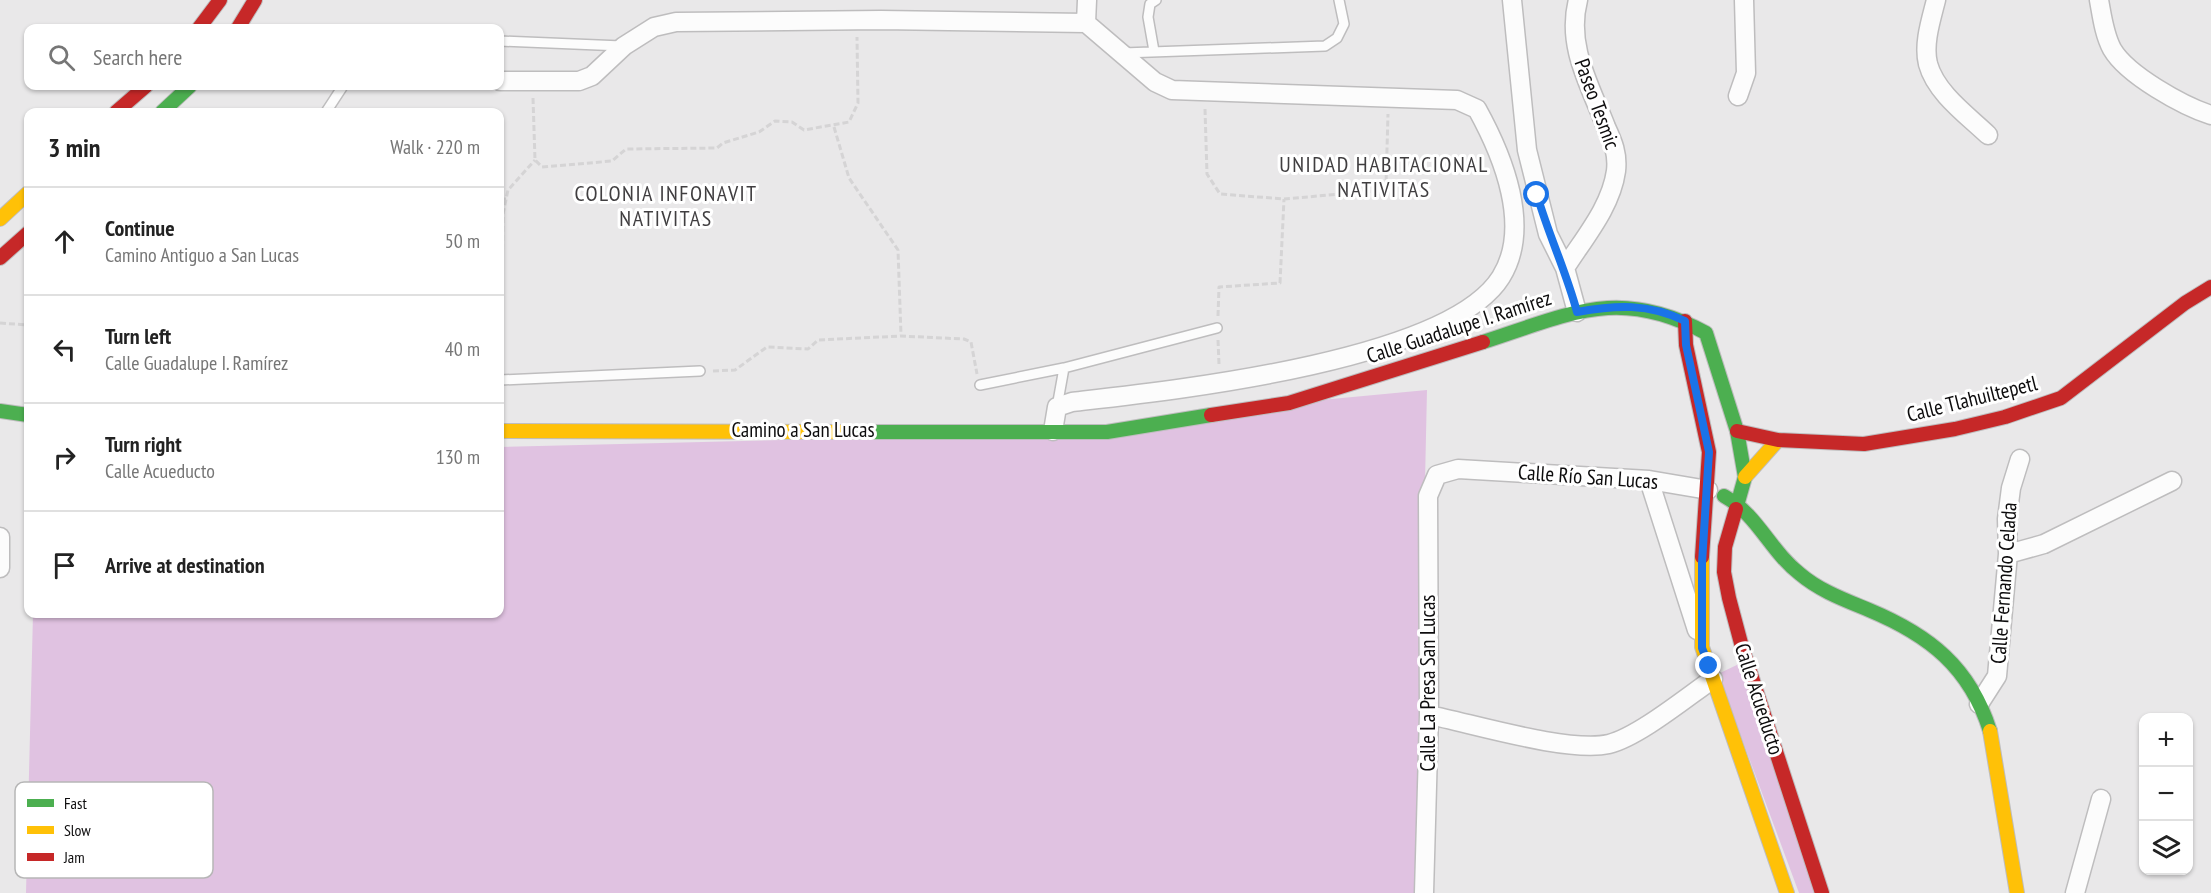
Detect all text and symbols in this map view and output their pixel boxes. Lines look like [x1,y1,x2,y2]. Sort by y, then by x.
search box [24,24,504,90]
icon: search [45,41,78,74]
text: Search here [93,43,182,71]
street label: Paseo Tesmic [1569,55,1627,153]
text: 3 min [48,131,101,164]
text: Walk · 220 m [390,134,480,160]
district label: UNIDAD HABITACIONAL NATIVITAS [1279,150,1489,203]
district label: COLONIA INFONAVIT NATIVITAS [574,179,758,232]
route start [1523,181,1549,207]
text: Continue [105,214,175,242]
icon: ahead [48,225,81,258]
text: 50 m [445,228,480,254]
text: Camino Antiguo a San Lucas [105,242,299,268]
street label: Calle Guadalupe I. Ramírez [1363,284,1555,369]
text: Turn left [105,322,171,350]
icon: left [48,333,81,366]
text: 40 m [445,336,480,362]
text: Calle Guadalupe I. Ramírez [105,350,288,376]
street label: Calle Tlahuiltepetl [1904,369,2040,428]
street label: Camino a San Lucas [731,416,875,443]
text: Turn right [105,430,182,458]
icon: right [48,441,81,474]
text: 130 m [436,444,480,470]
text: Calle Acueducto [105,458,215,484]
street label: Calle Río San Lucas [1517,458,1659,495]
street label: Calle Fernando Celada [1984,501,2023,665]
icon: arrive [48,549,81,582]
text: Arrive at destination [105,551,265,579]
street label: Calle La Presa San Lucas [1414,595,1441,771]
street label: Calle Acueducto [1729,640,1790,758]
route end [1695,652,1721,678]
map controls [2139,713,2193,875]
button: + [2139,713,2193,767]
button: − [2139,767,2193,821]
legend [15,782,213,878]
text: Fast [64,793,87,813]
text: Slow [64,820,91,840]
button: layers [2139,821,2193,875]
text: Jam [63,847,85,867]

